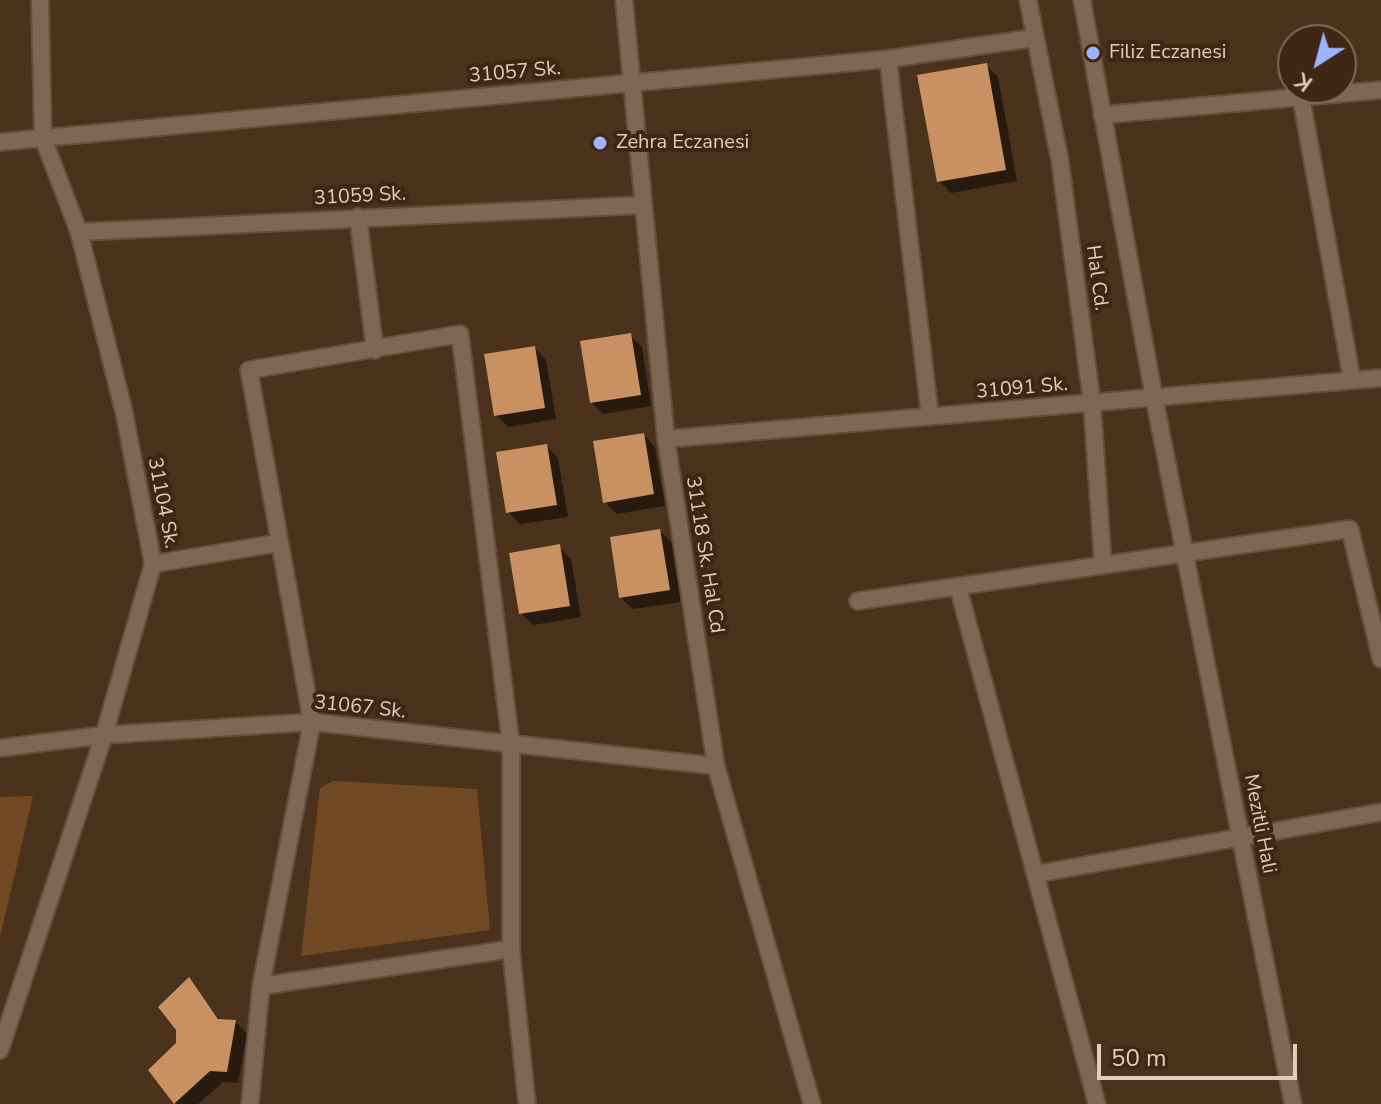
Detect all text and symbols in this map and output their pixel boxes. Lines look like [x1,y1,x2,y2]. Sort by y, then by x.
north arrow [1277,24,1357,104]
place label: Filiz Eczanesi [1109,41,1226,65]
marker: Filiz Eczanesi [1084,44,1102,62]
street label: 31057 Sk. [468,57,562,89]
text: K [1289,65,1319,98]
place label: Zehra Eczanesi [616,131,749,155]
marker: Zehra Eczanesi [591,134,609,152]
street label: 31059 Sk. [313,183,407,211]
street label: Hal Cd. [1080,244,1112,312]
street label: 31091 Sk. [975,373,1069,405]
street label: 31104 Sk. [141,455,183,551]
street label: 31118 Sk. Hal Cd [680,475,728,635]
street label: 31067 Sk. [313,691,407,725]
street label: Mezitli Hali [1238,772,1280,876]
scale bar [1101,1028,1301,1078]
text: 50 m [1111,1042,1167,1074]

